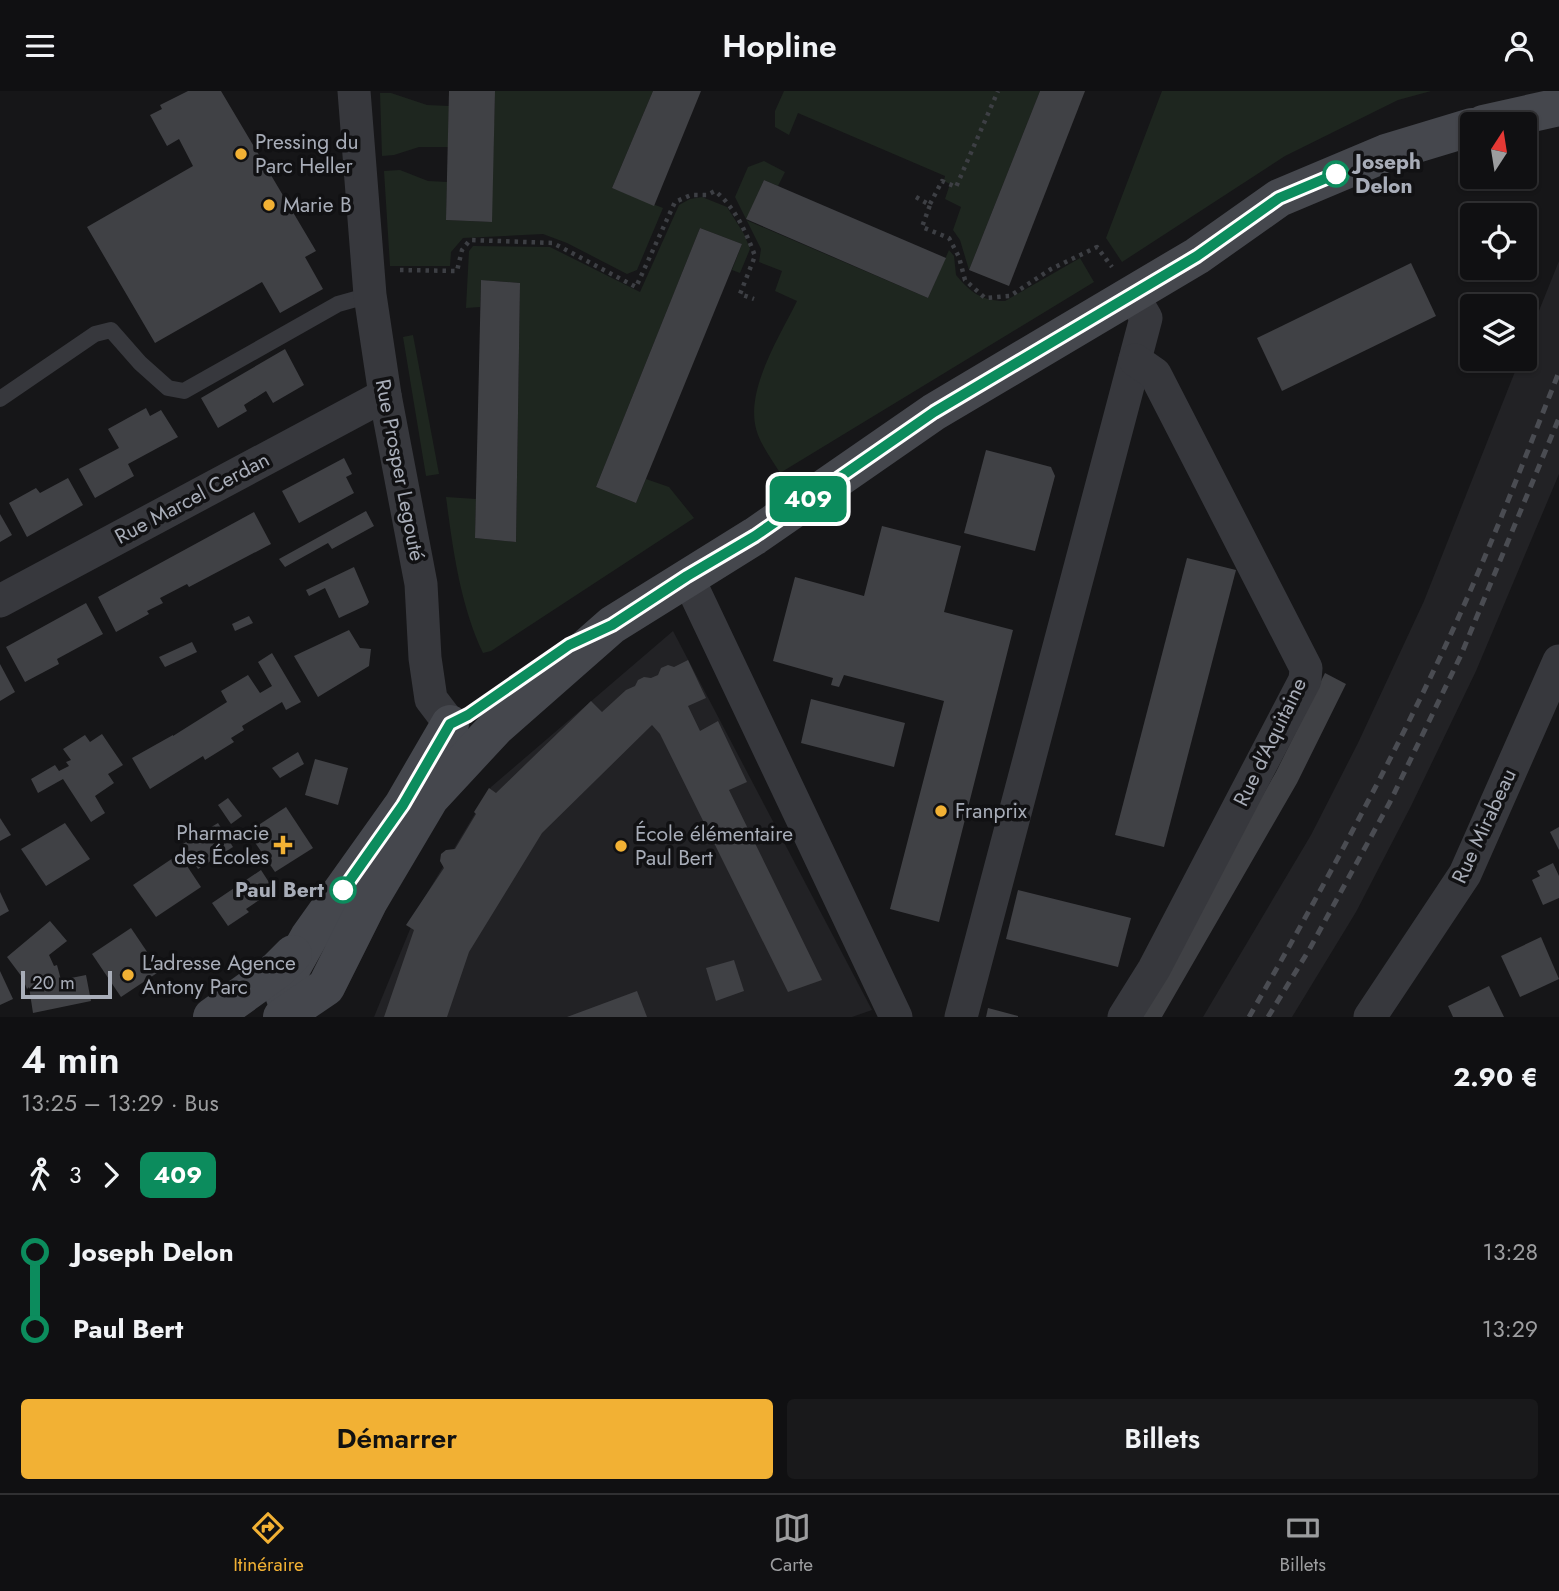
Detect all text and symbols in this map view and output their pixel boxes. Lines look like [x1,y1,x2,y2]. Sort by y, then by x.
text: Hopline [722,23,837,69]
icon: menu [21,27,59,65]
icon: person [1500,27,1538,65]
north arrow [1460,112,1536,189]
map controls [1460,112,1537,371]
place label: Pressing du Parc Heller [255,127,358,181]
marker: Pressing du Parc Heller [233,146,249,162]
place label: Joseph Delon [1351,147,1421,201]
marker: Joseph Delon [1323,161,1349,187]
place label: Marie B [283,190,352,220]
marker: Marie B [261,197,277,213]
button: locate [1460,203,1537,280]
button: layers [1460,294,1537,371]
street label: Rue Prosper Legouté [368,376,432,564]
street label: Rue Marcel Cerdan [109,445,275,551]
line badge: 409 [768,476,848,522]
text: 409 [784,481,832,516]
street label: Rue d'Aquitaine [1226,673,1314,811]
street label: Rue Mirabeau [1444,764,1524,888]
place label: Franprix [955,796,1027,826]
marker: Franprix [933,803,949,819]
place label: Pharmacie des Écoles [174,818,269,872]
place label: École élémentaire Paul Bert [635,819,793,873]
marker: Pharmacie des Écoles [275,837,291,853]
marker: École élémentaire Paul Bert [613,838,629,854]
place label: Paul Bert [235,875,324,905]
marker: Paul Bert [330,877,356,903]
place label: L'adresse Agence Antony Parc [142,948,296,1002]
marker: L'adresse Agence Antony Parc [120,967,136,983]
scale bar [21,968,112,1000]
text: 20 m [32,969,75,996]
text: 4 min [21,1032,120,1087]
text: 2.90 € [1453,1058,1538,1096]
text: 13:25 – 13:29 · Bus [21,1086,219,1120]
icon: walk [21,1156,59,1194]
icon: forward [92,1156,130,1194]
text: 409 [154,1157,202,1192]
text: 3 [69,1158,82,1192]
text: Joseph Delon [73,1233,234,1271]
text: 13:28 [1483,1235,1538,1269]
text: Paul Bert [73,1310,183,1348]
text: 13:29 [1482,1312,1538,1346]
button: Démarrer [21,1399,773,1479]
button: Billets [787,1399,1538,1479]
tab: Itinéraire [233,1509,304,1578]
tab: Carte [770,1509,813,1578]
tab: Billets [1280,1509,1326,1578]

